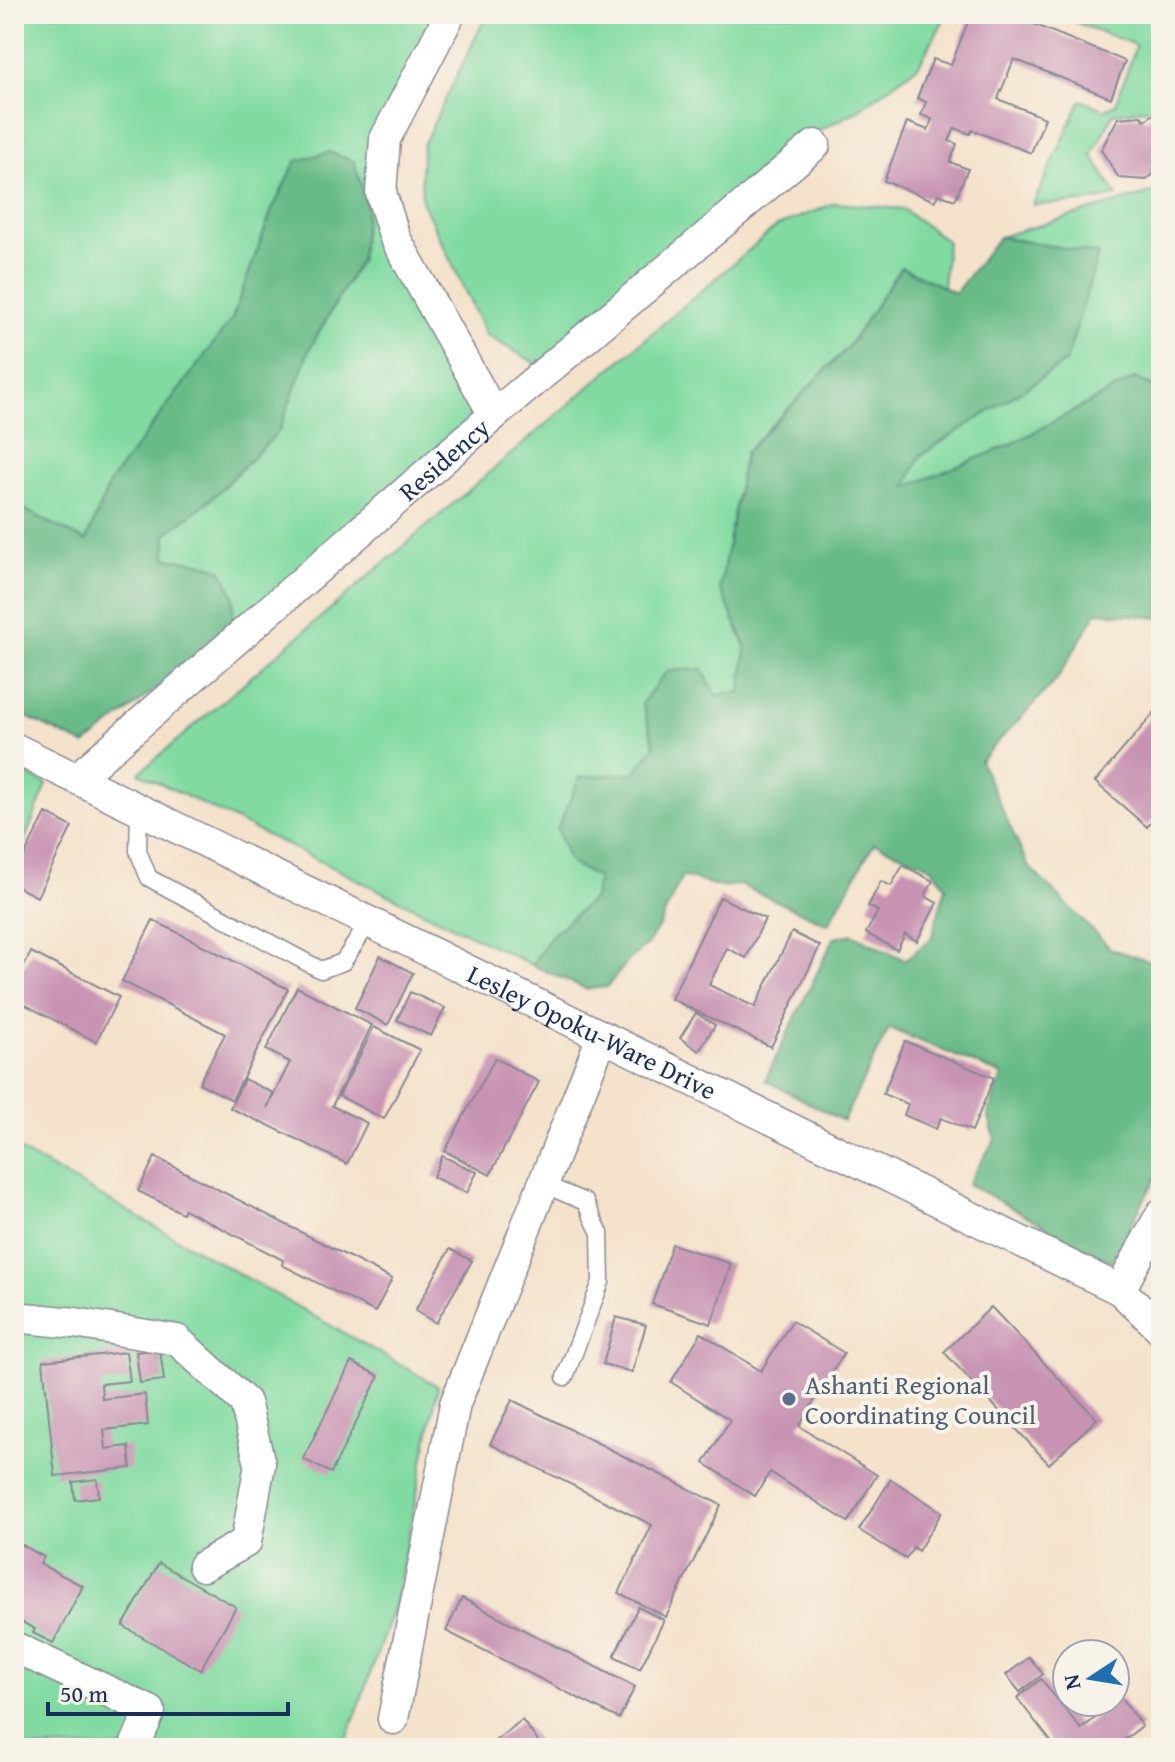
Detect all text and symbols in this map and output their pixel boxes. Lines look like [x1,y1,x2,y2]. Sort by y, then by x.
street label: Residency [389,408,498,510]
street label: Lesley Opoku-Ware Drive [461,954,723,1109]
place label: Ashanti Regional Coordinating Council [805,1365,1036,1434]
marker: Ashanti Regional Coordinating Council [780,1390,798,1408]
north arrow [1051,1638,1131,1718]
scale bar [48,1666,288,1716]
text: N [1054,1671,1089,1693]
text: 50 m [60,1676,108,1711]

